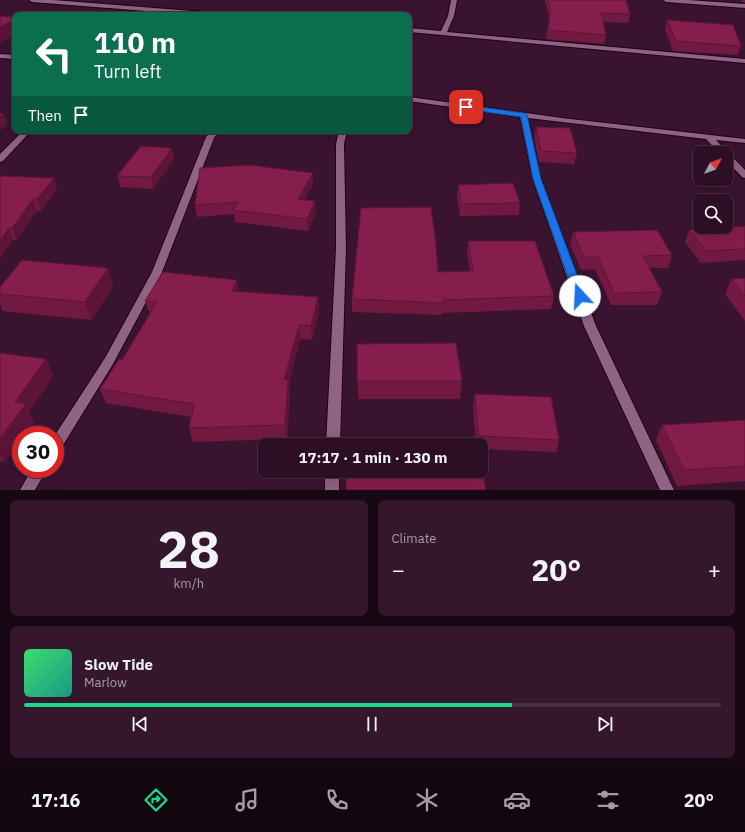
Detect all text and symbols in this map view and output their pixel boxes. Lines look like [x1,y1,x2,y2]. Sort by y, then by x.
text: 110 m [94,24,176,61]
icon: left [28,28,80,80]
text: Turn left [94,60,162,83]
pin [449,90,483,124]
icon: arrive [455,96,477,118]
icon: arrive [70,104,92,126]
text: Then [28,106,62,125]
north arrow [693,146,733,186]
map controls [693,146,733,234]
button: search [693,194,733,234]
position arrow [559,275,601,317]
speed limit sign: 30 [12,426,64,478]
text: 17:17 · 1 min · 130 m [299,448,447,467]
text: 28 [158,515,220,582]
text: Climate [392,530,436,547]
text: 20° [531,550,581,589]
text: − [392,555,405,584]
text: + [708,555,721,584]
text: km/h [173,575,204,592]
text: Slow Tide [84,655,153,674]
text: Marlow [84,674,127,691]
icon: previous [129,713,151,735]
icon: pause [361,713,383,735]
icon: next [594,713,616,735]
icon: directions [142,786,170,814]
icon: music [233,786,261,814]
icon: phone [323,786,351,814]
icon: climate [413,786,441,814]
icon: car [503,786,531,814]
icon: filters [594,786,622,814]
text: 17:16 [31,789,80,812]
text: 20° [684,789,714,812]

